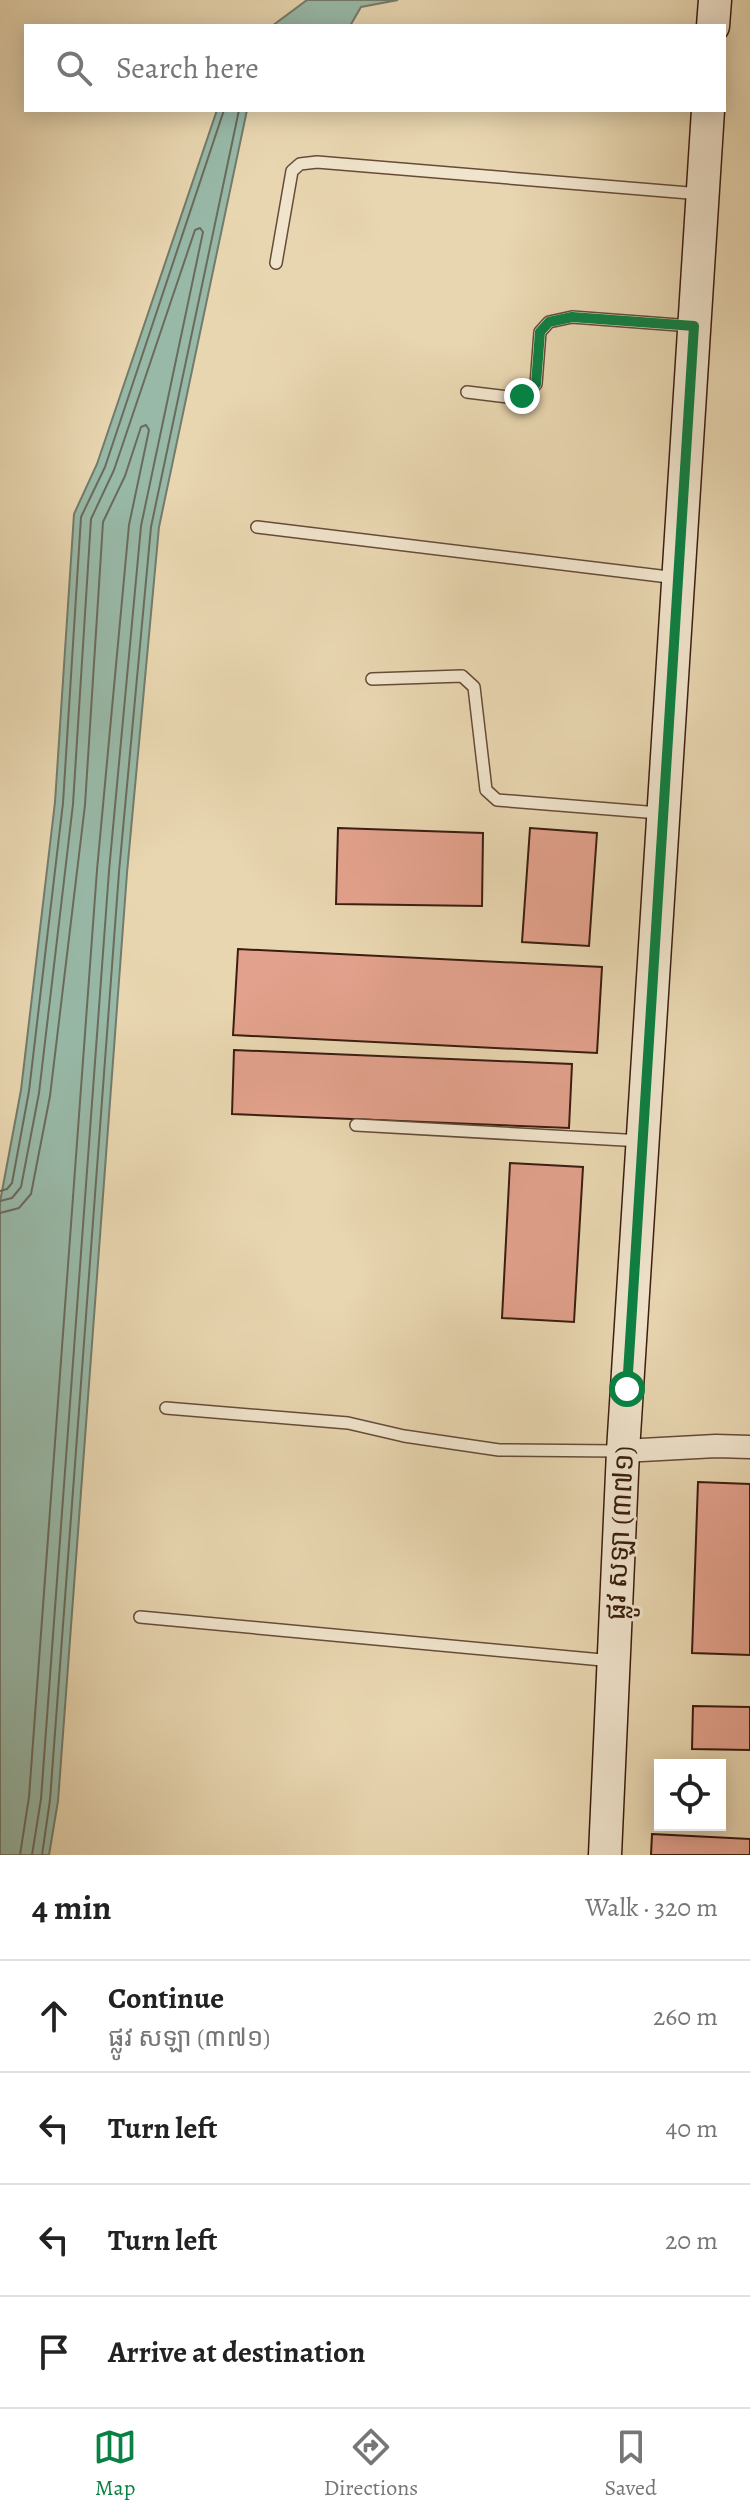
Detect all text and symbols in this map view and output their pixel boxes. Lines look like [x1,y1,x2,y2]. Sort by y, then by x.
search box [24,24,726,112]
icon: search [52,46,96,90]
text: Search here [116,48,259,88]
route end [504,378,540,414]
route start [609,1371,645,1407]
street label: ផ្លូវ សឡា (៣៧១) [596,1445,649,1622]
map controls [654,1759,726,1831]
button: locate [654,1759,726,1831]
text: 4 min [32,1884,111,1931]
text: Walk · 320 m [585,1890,718,1925]
text: Continue [108,1978,224,2018]
icon: ahead [32,1994,76,2038]
text: 260 m [653,1999,718,2034]
text: ផ្លូវ សឡា (៣៧១) [108,2020,270,2055]
icon: left [32,2106,76,2150]
text: Turn left [108,2108,217,2148]
text: 40 m [666,2111,718,2146]
icon: left [32,2218,76,2262]
text: Turn left [108,2220,217,2260]
text: 20 m [665,2223,718,2258]
icon: arrive [32,2330,76,2374]
text: Arrive at destination [108,2332,365,2372]
tab: Map [93,2425,137,2503]
tab: Directions [324,2425,418,2503]
tab: Saved [605,2425,657,2503]

